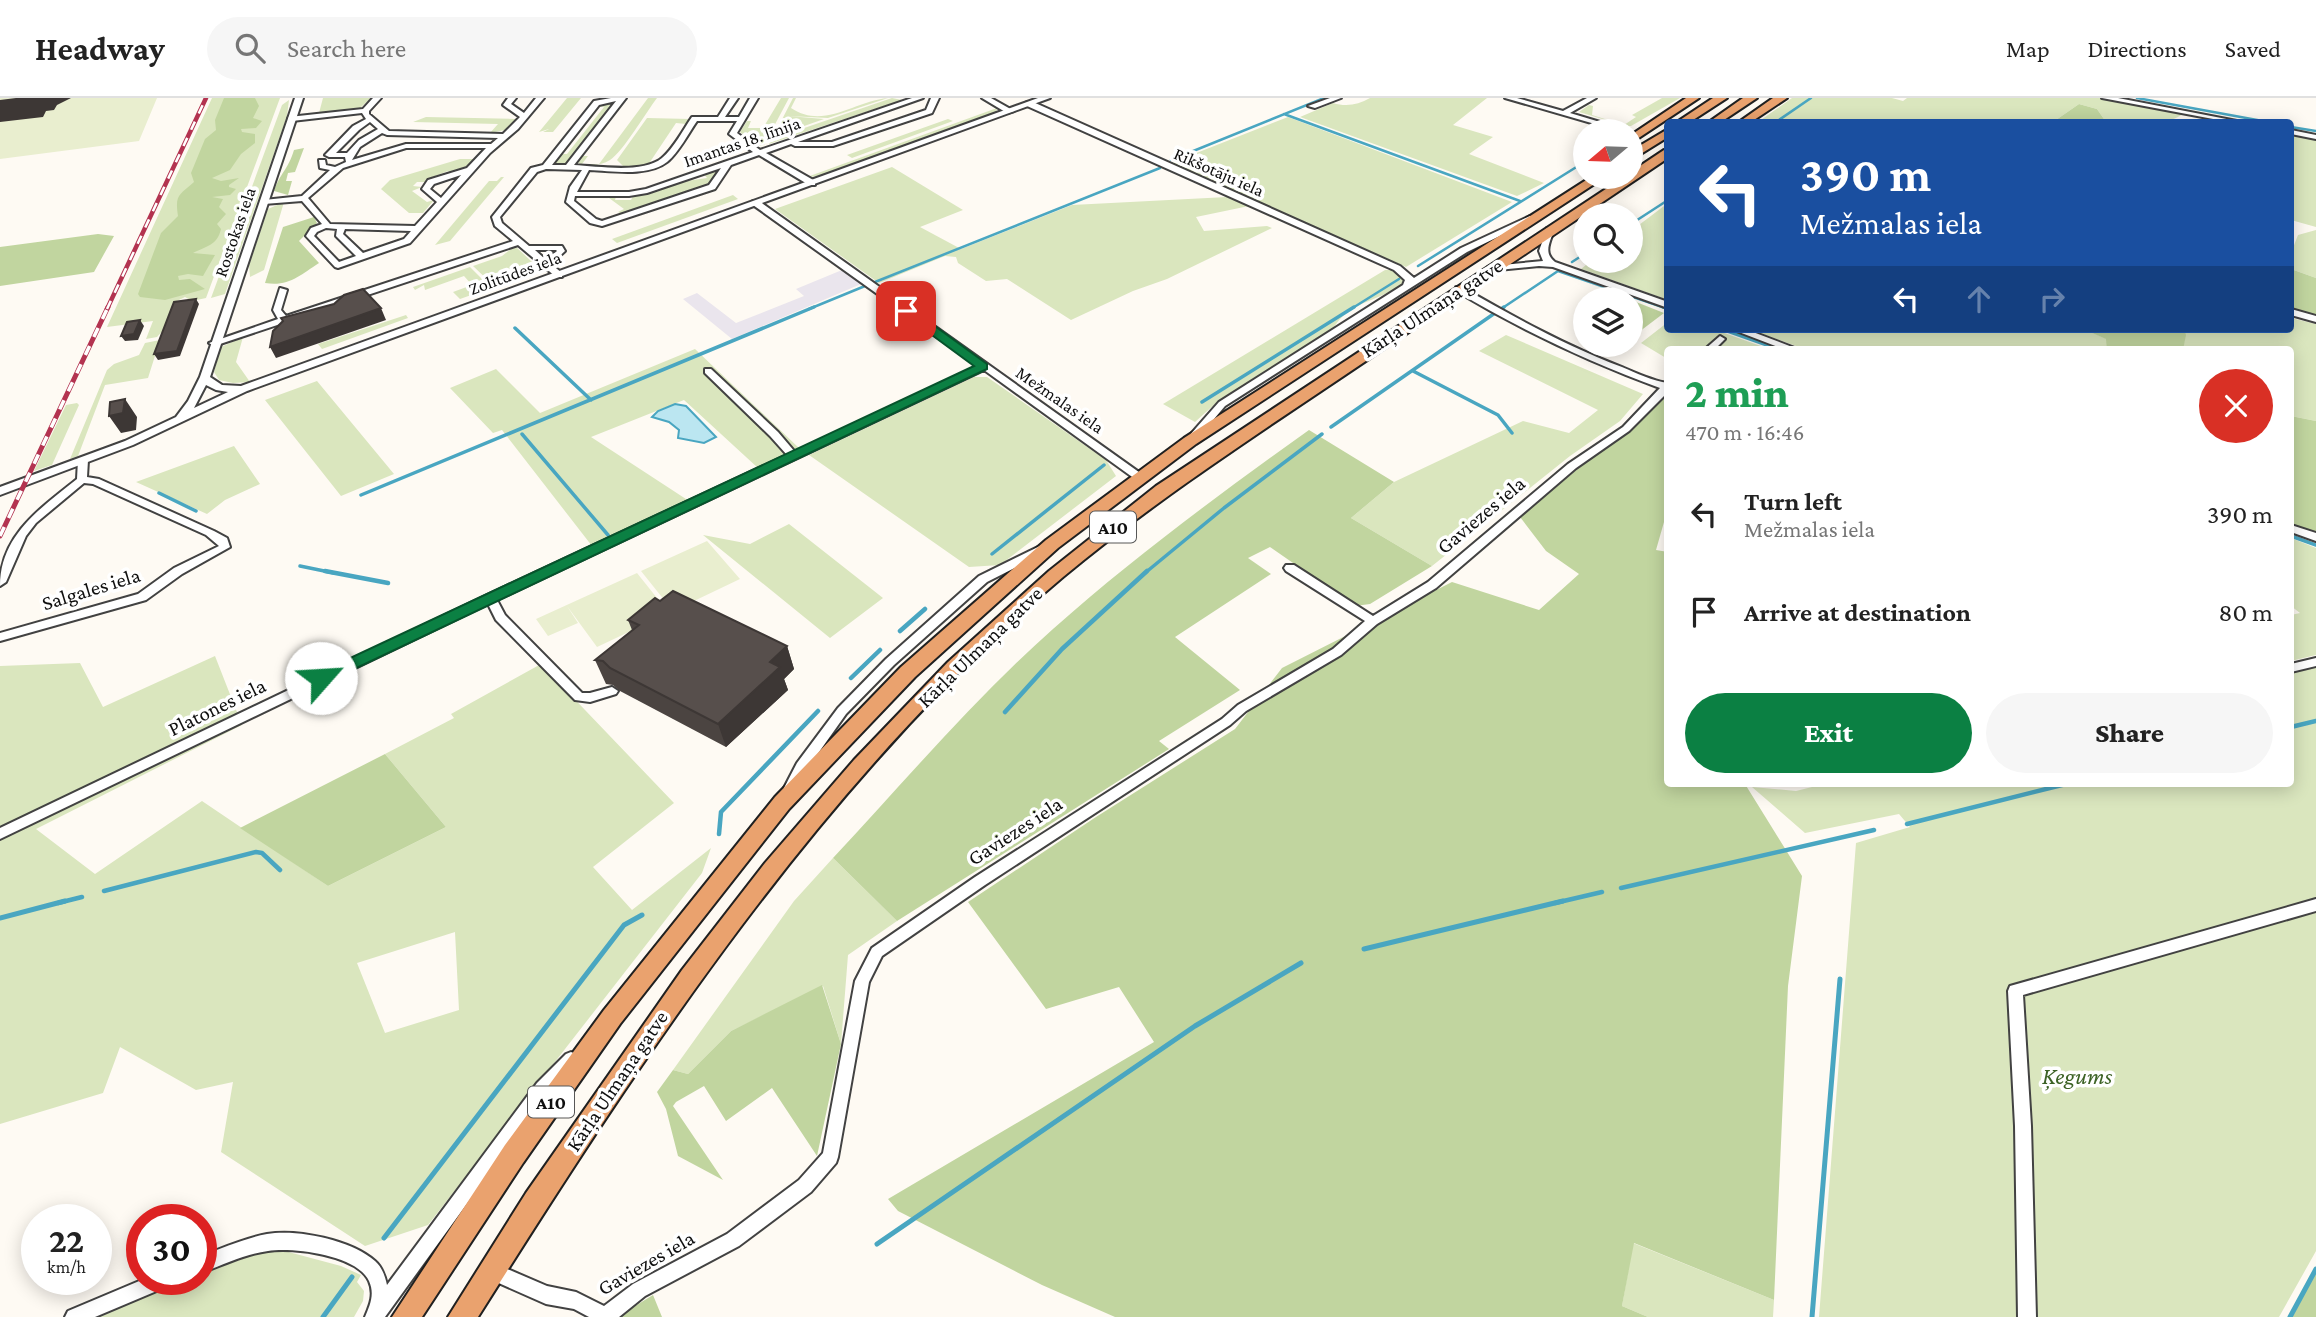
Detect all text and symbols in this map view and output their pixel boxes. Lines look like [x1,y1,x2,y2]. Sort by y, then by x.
search box [207,17,697,80]
icon: search [231,29,269,67]
text: Headway [35,30,165,67]
text: Search here [287,34,406,63]
text: Map [2006,35,2050,62]
text: Directions [2088,35,2187,62]
text: Saved [2225,35,2281,62]
street label: Imantas 18. līnija [681,113,803,172]
north arrow [1573,119,1643,189]
map controls [1573,119,1643,357]
street label: Rikšotāju iela [1171,143,1267,202]
icon: left [1685,147,1776,238]
text: 390 m [1800,147,1931,202]
street label: Rostokas iela [210,185,260,279]
button: search [1573,203,1643,273]
text: Mežmalas iela [1800,205,1982,241]
street label: Zolitūdes iela [466,247,564,299]
street label: Kārļa Ulmaņa gatve [1357,253,1508,364]
icon: left [1887,280,1925,318]
icon: ahead [1960,280,1998,318]
icon: right [2033,280,2071,318]
pin [876,281,936,341]
button: layers [1573,287,1643,357]
icon: arrive [887,292,925,330]
street label: Mežmalas iela [1012,362,1108,438]
text: 2 min [1685,369,1789,416]
button: close [2199,369,2273,443]
text: 470 m · 16:46 [1685,419,1804,445]
street label: Gaviezes iela [1432,471,1530,559]
text: Turn left [1744,487,1842,516]
icon: left [1685,495,1723,533]
text: 390 m [2207,500,2273,529]
road number: A10 [1090,512,1136,542]
text: Mežmalas iela [1744,516,1875,542]
street label: Salgales iela [39,563,143,615]
street label: Kārļa Ulmaņa gatve [913,581,1048,713]
icon: arrive [1685,593,1723,631]
text: Arrive at destination [1744,598,1971,627]
text: 80 m [2219,598,2273,627]
position arrow [284,641,358,715]
street label: Platones iela [164,673,270,741]
button: Exit [1685,693,1972,773]
button: Share [1986,693,2273,773]
street label: Gaviezes iela [963,791,1067,870]
street label: Kārļa Ulmaņa gatve [561,1006,674,1156]
park label: Ķegums [2042,1062,2113,1091]
road number: A10 [528,1086,574,1118]
speed limit sign: 30 [126,1204,217,1295]
text: 22 [49,1221,84,1260]
street label: Gaviezes iela [593,1226,699,1300]
text: km/h [47,1257,86,1277]

